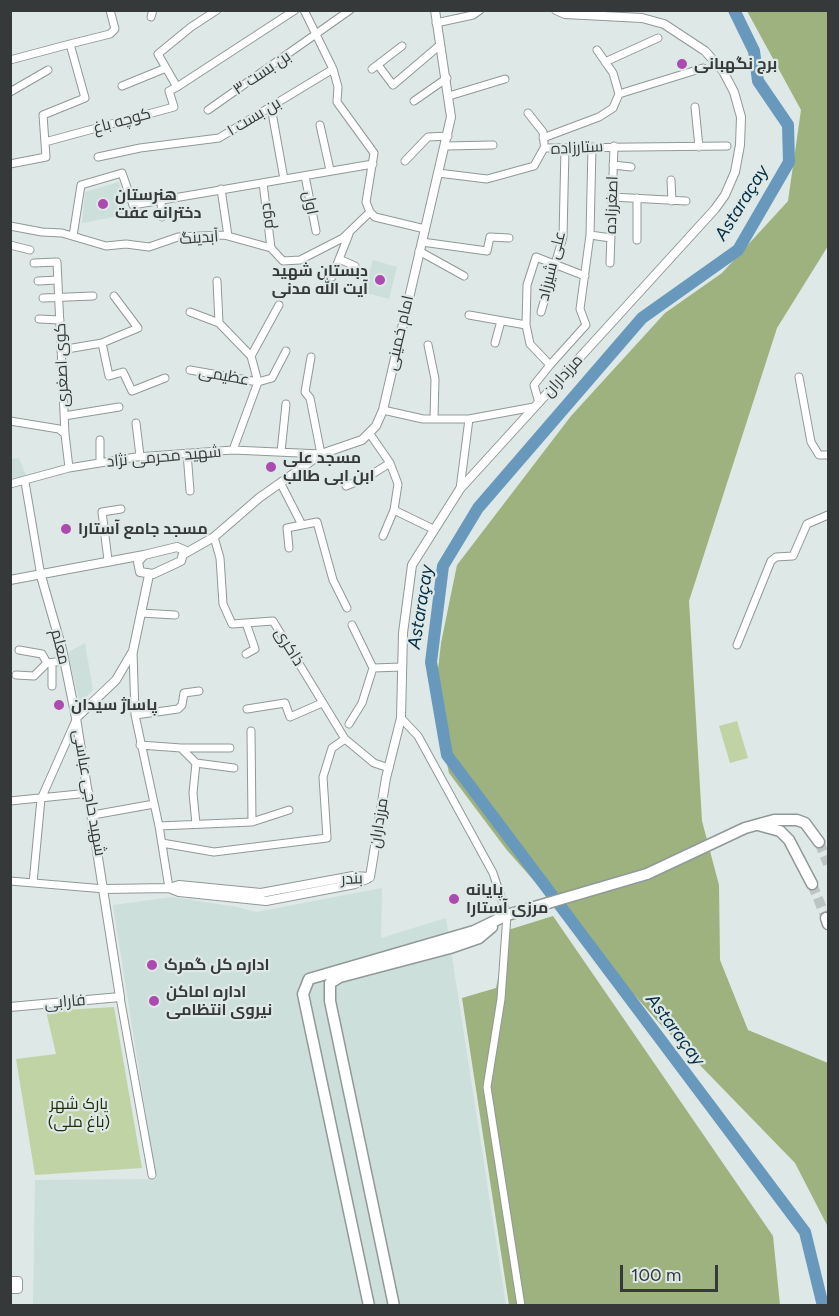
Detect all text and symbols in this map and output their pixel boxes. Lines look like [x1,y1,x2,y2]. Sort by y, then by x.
street label: بن بست ۳ [230,47,294,99]
place label: برج نگهبانی [694,54,777,74]
marker: برج نگهبانی [675,57,689,71]
street label: بن بست ۱ [224,93,284,141]
street label: کوچه باغ [91,104,153,138]
street label: ستارزاده [550,137,604,159]
water label: Astaraçay [710,161,774,245]
street label: اصغرزاده [601,176,623,234]
place label: هنرستان دخترانه عفت [115,185,201,223]
street label: اول [298,190,322,216]
marker: هنرستان دخترانه عفت [96,197,110,211]
street label: دوم [256,202,278,230]
street label: آبدینگ [179,227,219,249]
street label: علی شیرزاد [534,229,570,303]
place label: دبستان شهید آیت الله مدنی [272,261,368,299]
marker: دبستان شهید آیت الله مدنی [373,273,387,287]
street label: امام خمینی [382,294,418,372]
street label: کوی اصغری [51,323,73,407]
street label: مرزداران [539,351,587,401]
street label: عظیمی [197,362,251,390]
street label: شهید محرمی نژاد [106,442,222,472]
place label: مسجد علی ابن ابی طالب [283,448,375,486]
marker: مسجد علی ابن ابی طالب [264,460,278,474]
place label: مسجد جامع آستارا [78,519,208,539]
marker: مسجد جامع آستارا [59,522,73,536]
water label: Astaraçay [404,563,438,651]
street label: ذاکری [270,624,308,670]
street label: معلم [46,627,74,667]
place label: پاساژ سیدان [71,695,157,715]
marker: پاساژ سیدان [52,698,66,712]
street label: شهید حاجی عباسی [68,728,110,858]
street label: مرزداران [366,797,392,849]
street label: بندر [341,869,363,889]
place label: پایانه مرزی آستارا [466,880,548,918]
marker: پایانه مرزی آستارا [447,892,461,906]
place label: اداره کل گمرک [164,955,270,975]
marker: اداره کل گمرک [145,958,159,972]
place label: اداره اماکن نیروی انتظامی [166,982,272,1020]
water label: Astaraçay [641,990,709,1070]
street label: فارابی [44,991,86,1013]
marker: اداره اماکن نیروی انتظامی [147,994,161,1008]
park label: پارک شهر (باغ ملی) [48,1094,110,1132]
scale bar [623,1253,720,1291]
text: 100 m [631,1264,681,1286]

